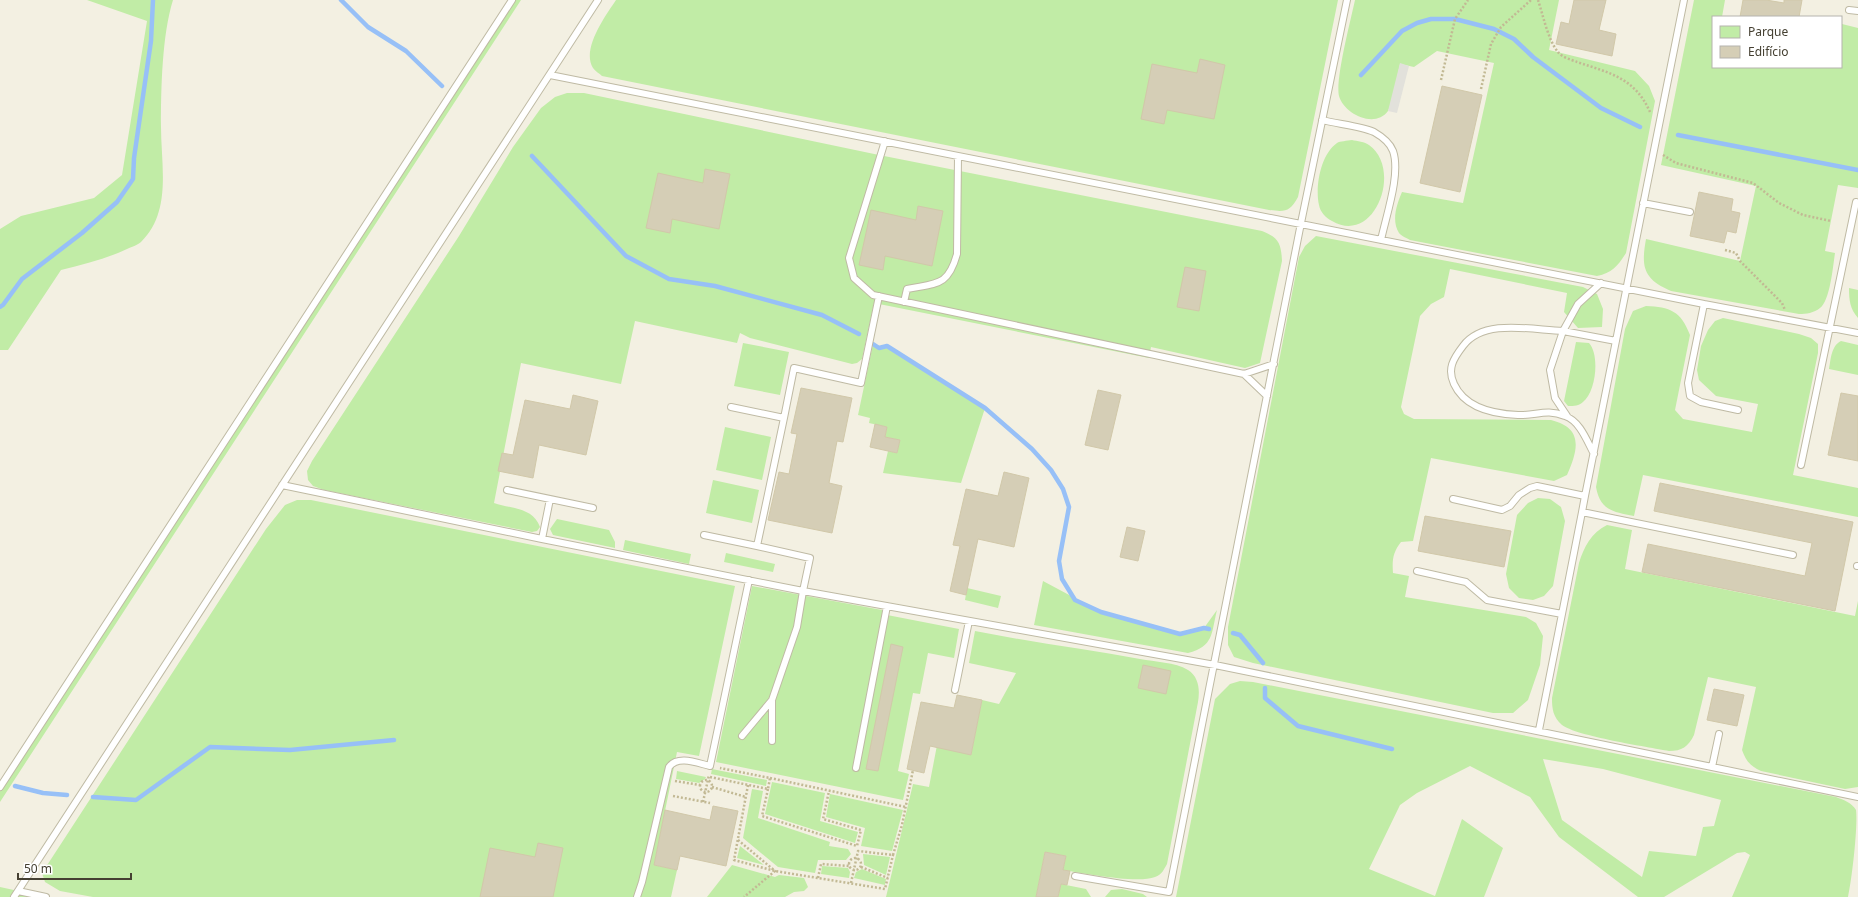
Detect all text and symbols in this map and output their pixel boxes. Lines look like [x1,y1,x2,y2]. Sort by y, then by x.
legend [1712,16,1842,68]
text: Parque [1748,23,1789,40]
text: Edifício [1748,43,1789,60]
scale bar [18,855,131,881]
text: 50 m [24,860,52,877]

